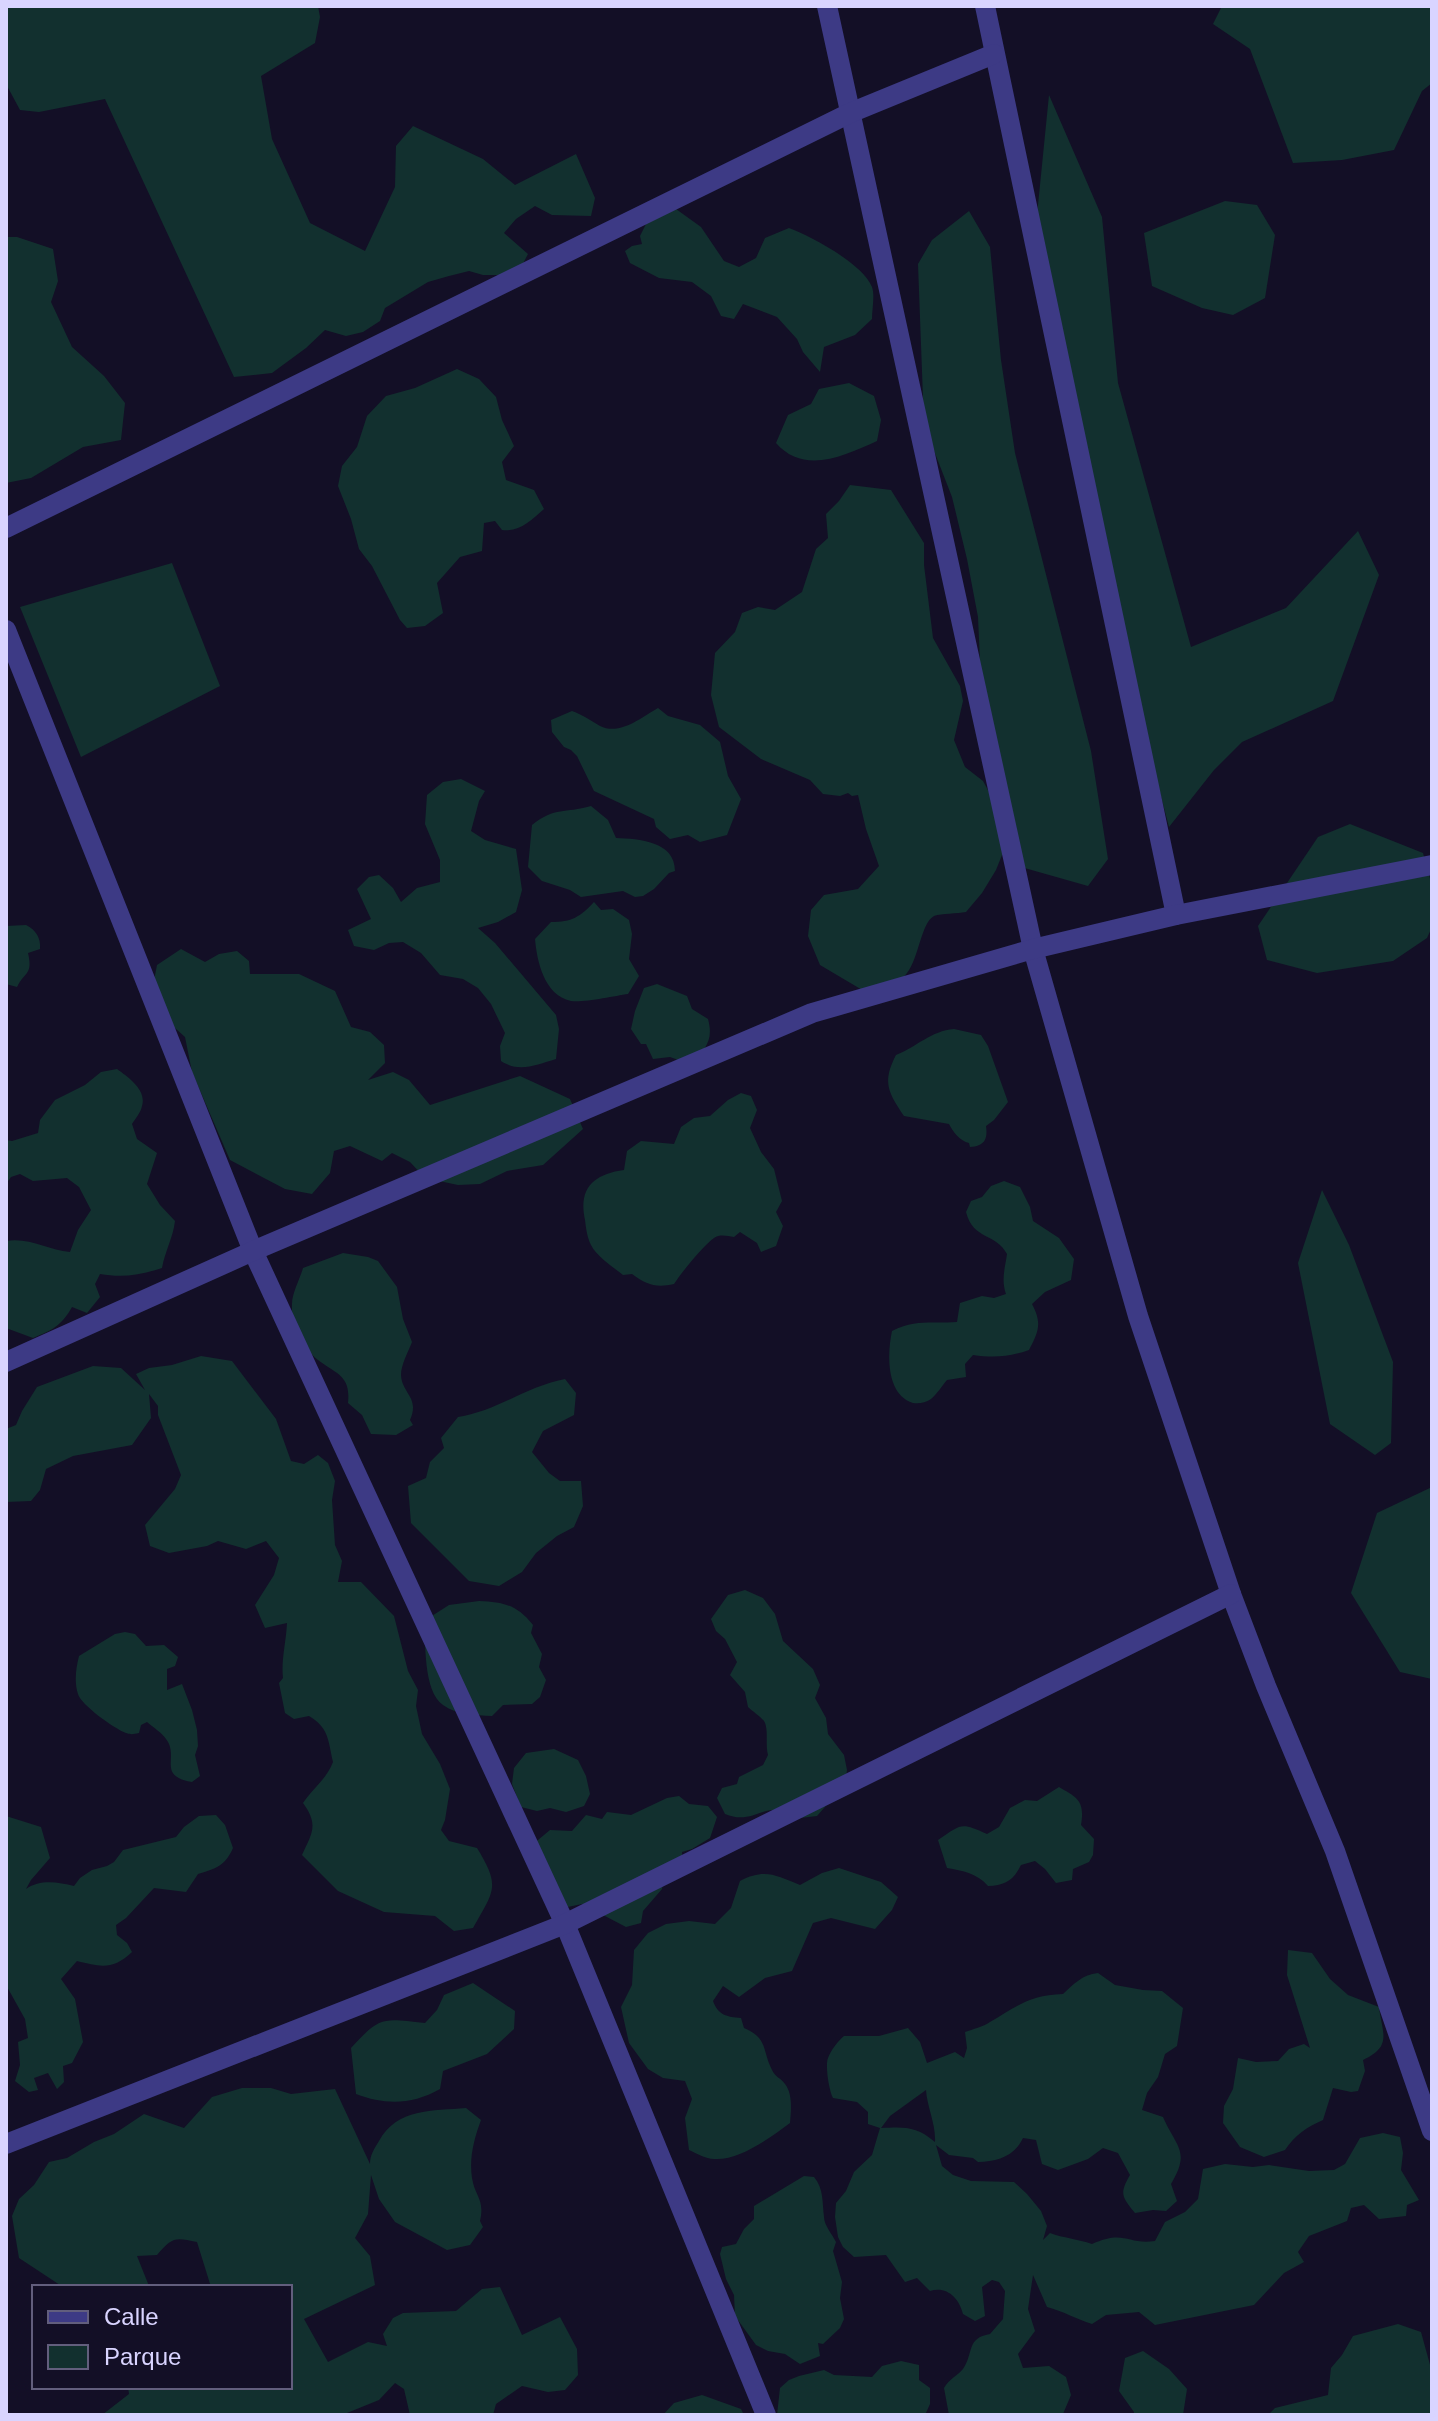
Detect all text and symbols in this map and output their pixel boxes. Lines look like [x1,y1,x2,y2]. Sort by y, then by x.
legend [32,2285,292,2389]
text: Calle [104,2303,159,2330]
text: Parque [104,2343,181,2370]

